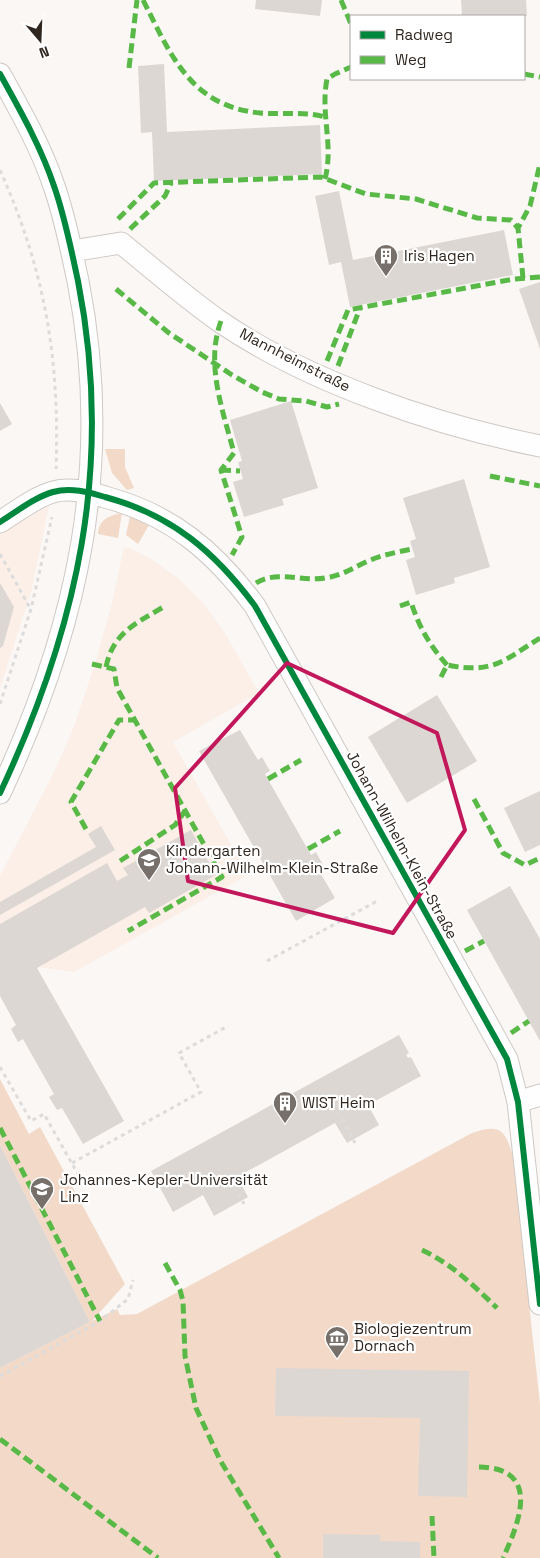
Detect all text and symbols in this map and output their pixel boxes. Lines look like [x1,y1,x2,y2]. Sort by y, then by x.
north arrow [15,15,65,65]
legend [350,15,525,80]
text: Radweg [395,25,453,44]
text: N [37,42,52,62]
text: Weg [395,50,426,69]
building icon: Iris Hagen [373,243,399,277]
place label: Iris Hagen [404,246,475,265]
street label: Mannheimstraße [237,323,354,396]
street label: Johann-Wilhelm-Klein-Straße [343,747,462,942]
place label: Kindergarten Johann-Wilhelm-Klein-Straße [166,841,378,877]
school or university icon: Kindergarten Johann-Wilhelm-Klein-Straße [136,847,162,881]
building icon: WIST Heim [272,1090,298,1124]
place label: WIST Heim [302,1093,375,1112]
place label: Johannes-Kepler-Universität Linz [60,1170,268,1206]
school or university icon: Johannes-Kepler-Universität Linz [29,1176,55,1210]
place label: Biologiezentrum Dornach [354,1319,472,1355]
museum icon: Biologiezentrum Dornach [324,1325,350,1359]

